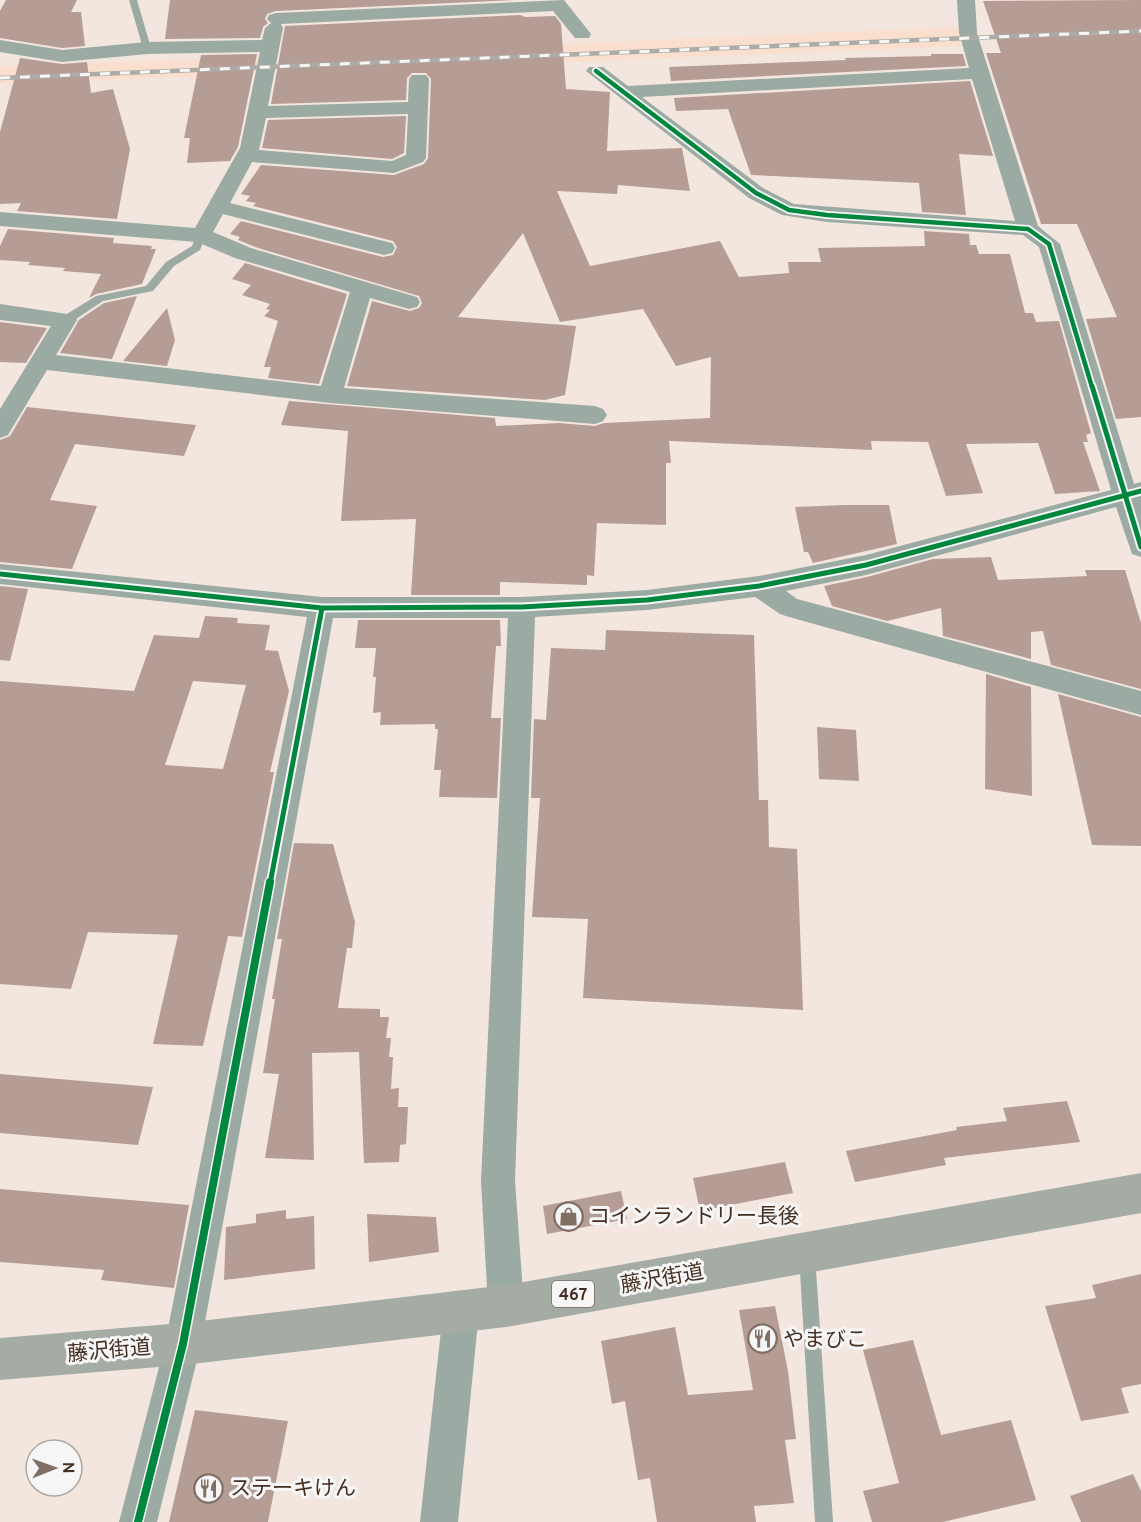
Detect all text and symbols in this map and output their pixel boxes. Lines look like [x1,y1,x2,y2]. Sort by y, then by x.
shop icon: コインランドリー長後 [552,1200,584,1232]
place label: コインランドリー長後 [589,1204,799,1231]
street label: 藤沢街道 [619,1259,706,1300]
road number: 467 [552,1281,594,1307]
restaurant icon: やまびこ [746,1323,778,1355]
place label: やまびこ [783,1327,867,1354]
street label: 藤沢街道 [66,1334,152,1369]
north arrow [24,1438,84,1498]
text: N [57,1462,77,1474]
restaurant icon: ステーキけん [193,1472,225,1504]
place label: ステーキけん [230,1476,356,1503]

